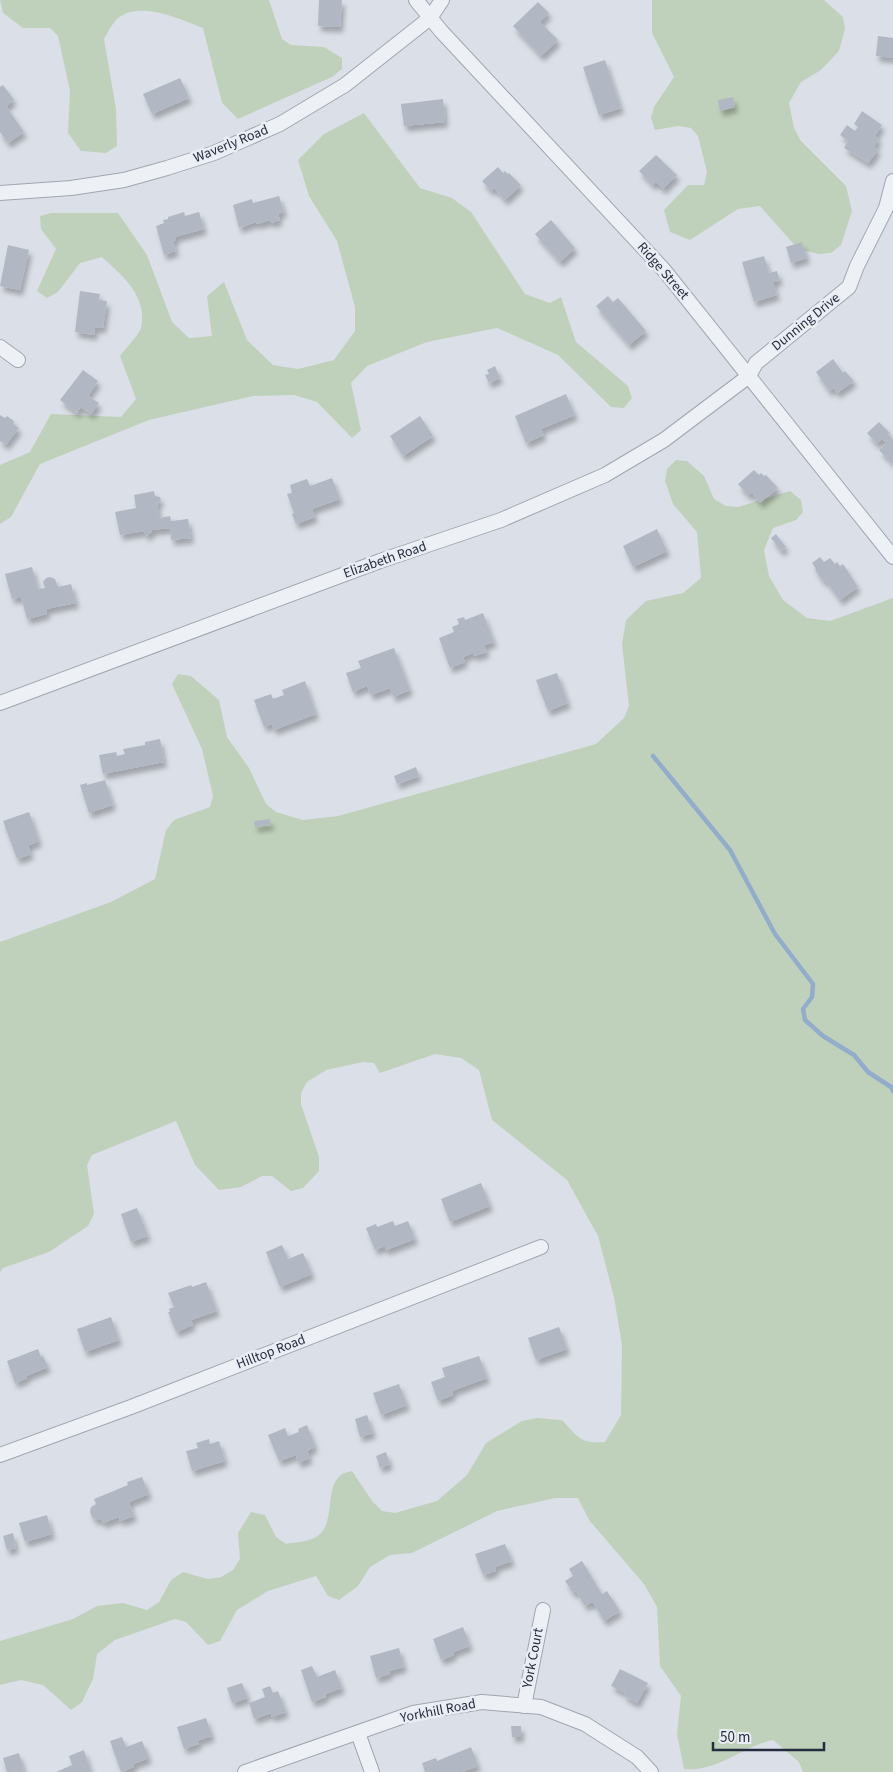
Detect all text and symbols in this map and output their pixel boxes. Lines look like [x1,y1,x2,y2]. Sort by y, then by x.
street label: Waverly Road [191,120,271,168]
street label: Ridge Street [632,238,694,304]
street label: Dunning Drive [768,288,845,356]
street label: Elizabeth Road [341,536,429,584]
street label: Hilltop Road [234,1330,308,1374]
street label: York Court [517,1626,549,1691]
street label: Yorkhill Road [398,1694,477,1728]
scale bar [713,1720,824,1752]
text: 50 m [720,1727,750,1748]

